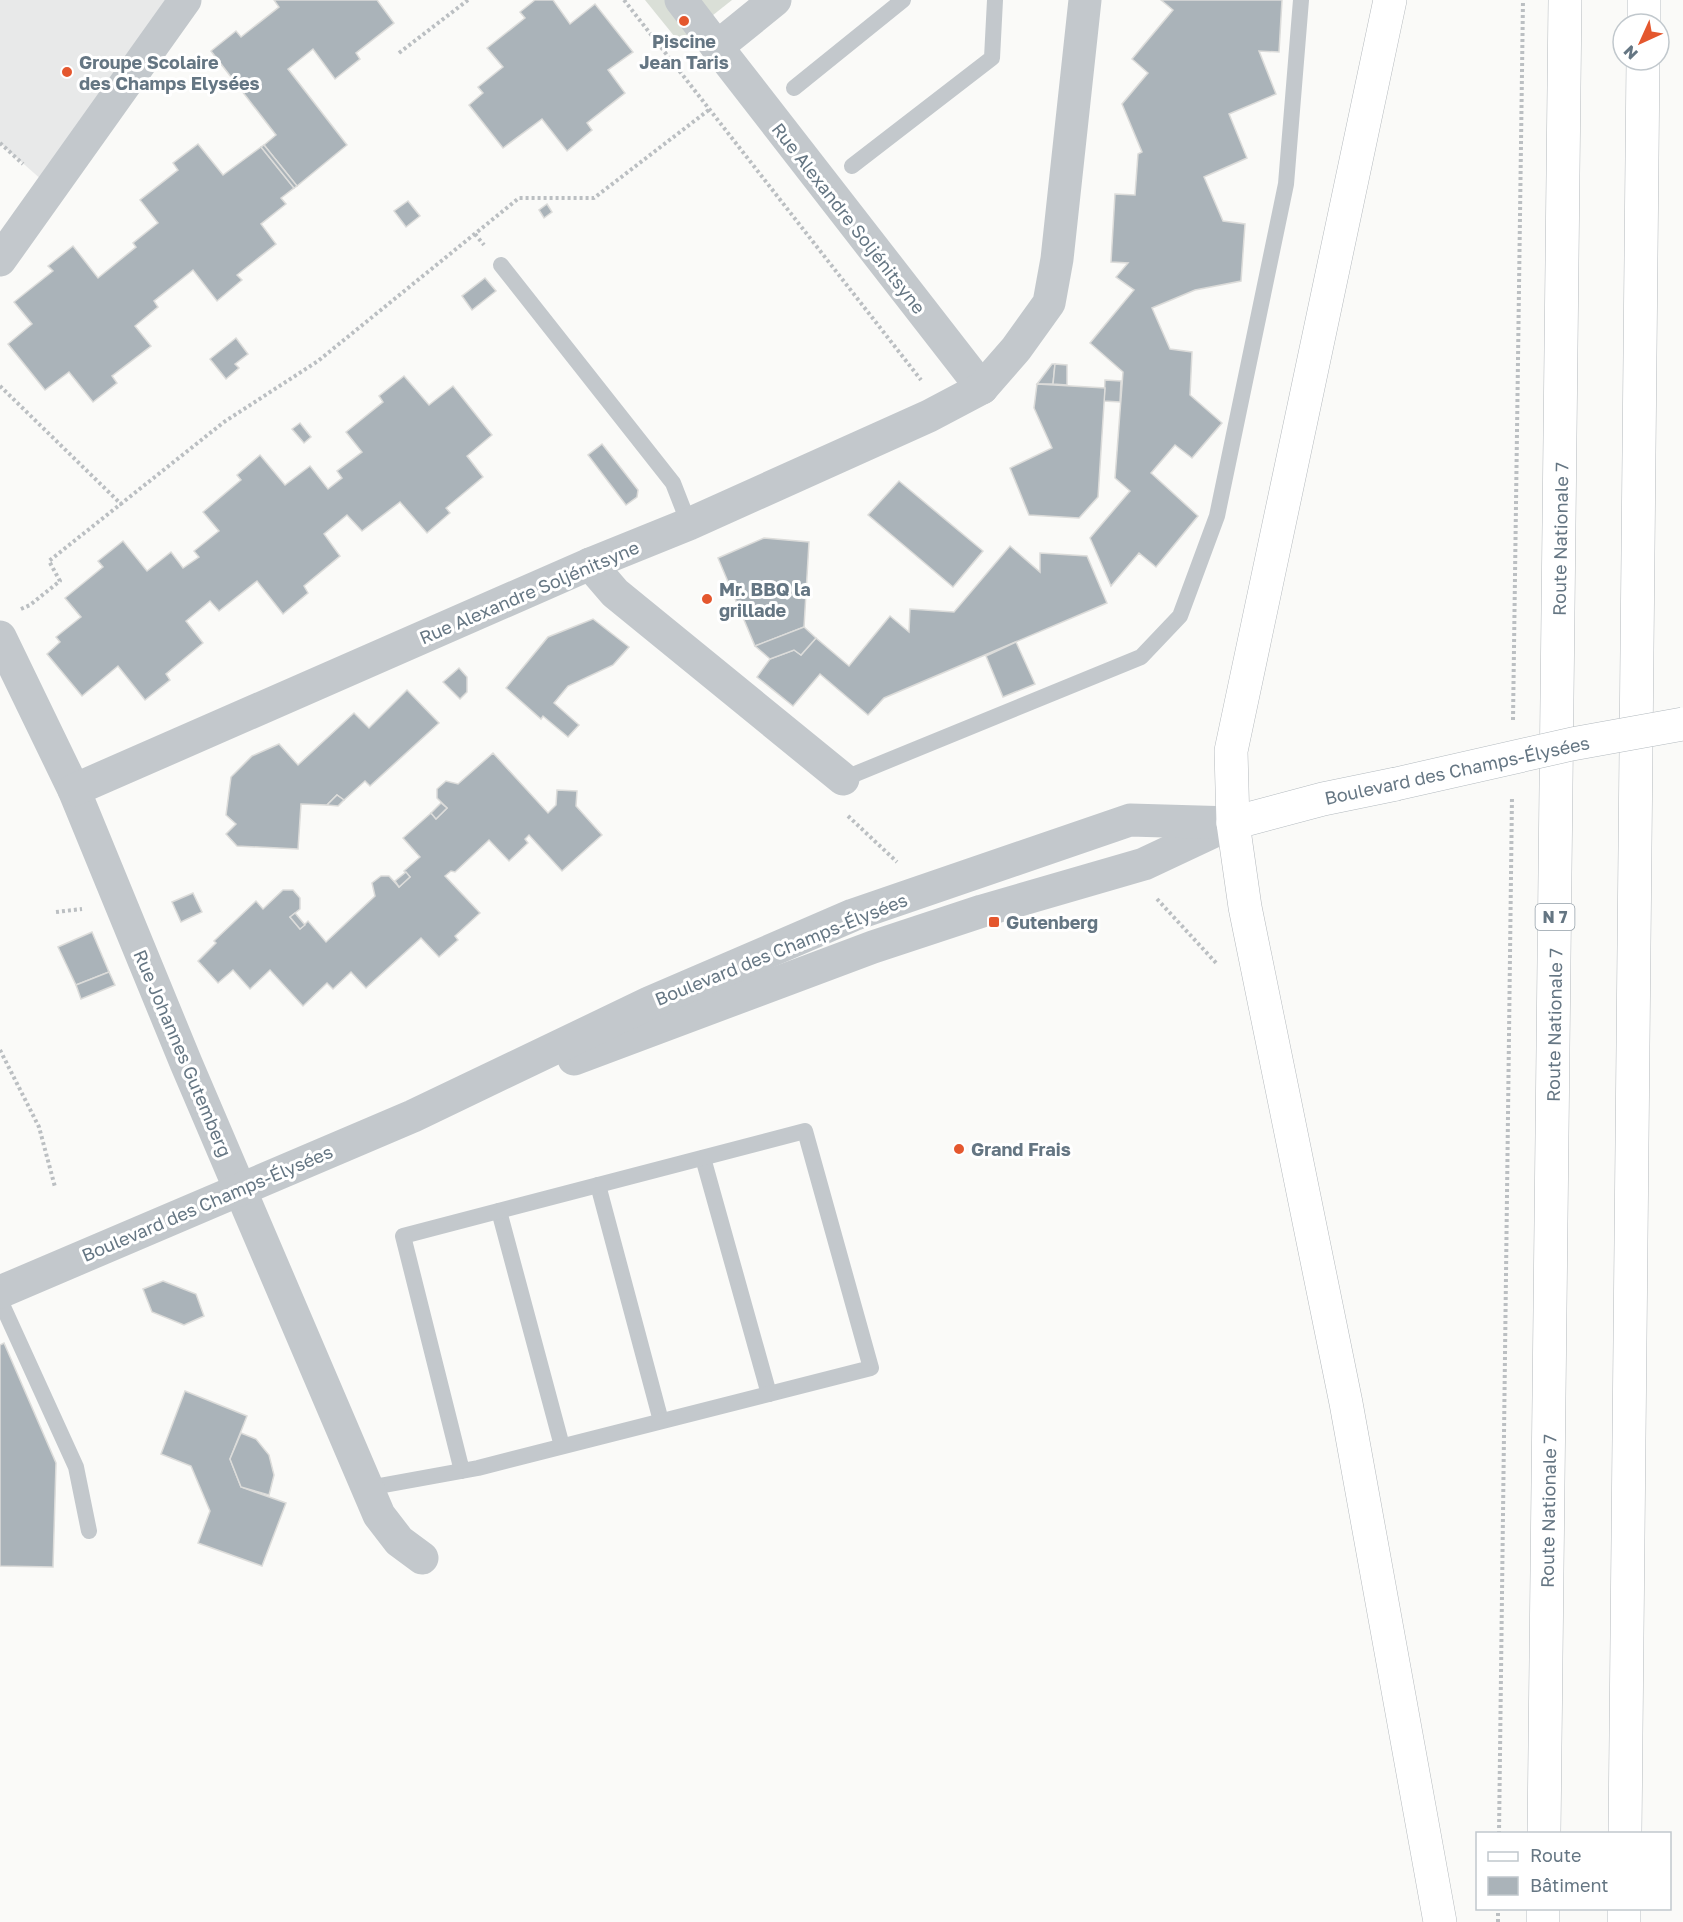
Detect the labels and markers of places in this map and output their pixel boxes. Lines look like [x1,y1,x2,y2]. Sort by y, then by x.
marker: Piscine Jean Taris [677,14,691,28]
place label: Piscine Jean Taris [639,30,729,73]
place label: Groupe Scolaire des Champs Elysées [79,51,260,94]
marker: Groupe Scolaire des Champs Elysées [60,65,74,79]
place label: Mr. BBQ la grillade [719,578,811,621]
marker: Mr. BBQ la grillade [700,592,714,606]
place label: Gutenberg [1006,911,1098,933]
marker: Gutenberg [987,915,1001,929]
place label: Grand Frais [971,1138,1071,1160]
marker: Grand Frais [952,1142,966,1156]

